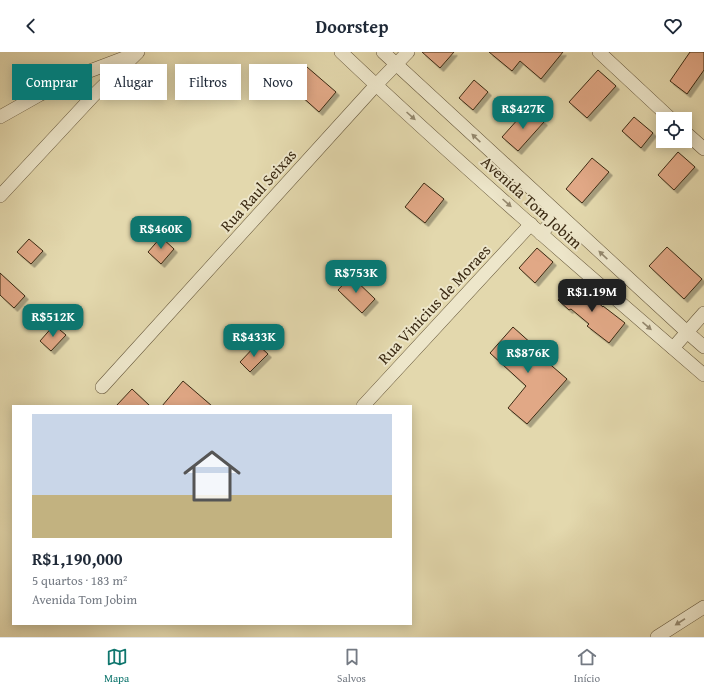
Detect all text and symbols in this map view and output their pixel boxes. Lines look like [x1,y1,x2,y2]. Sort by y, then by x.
text: Doorstep [316,13,388,40]
icon: back [20,15,42,37]
icon: heart [662,15,684,37]
chip: Comprar [12,64,92,100]
chip: Alugar [100,64,167,100]
chip: Filtros [175,64,241,100]
chip: Novo [249,64,307,100]
pin: R$427K [490,96,556,130]
text: R$427K [501,99,545,118]
one-way arrow [405,112,416,121]
map controls [656,112,692,148]
button: locate [656,112,692,148]
one-way arrow [471,133,481,143]
street label: Rua Raul Seixas [214,143,302,237]
street label: Avenida Tom Jobim [476,150,588,254]
one-way arrow [502,199,512,208]
pin: R$460K [128,216,194,250]
text: R$460K [139,219,183,238]
street label: Rua Vinicius de Moraes [372,239,496,369]
one-way arrow [598,251,607,260]
pin: R$753K [323,260,389,294]
text: R$753K [334,263,378,282]
pin: R$1.19M [555,279,629,313]
text: R$1.19M [567,282,617,301]
pin: R$512K [20,304,86,338]
text: R$512K [31,307,75,326]
one-way arrow [642,321,653,330]
pin: R$433K [221,324,287,358]
text: R$433K [232,327,276,346]
pin: R$876K [495,340,561,374]
text: R$876K [506,343,550,362]
icon: home [176,440,248,512]
text: R$1,190,000 [32,546,123,571]
text: 5 quartos · 183 m² [32,571,127,590]
text: Avenida Tom Jobim [32,590,137,609]
one-way arrow [675,618,686,626]
tab: Mapa [104,646,129,686]
tab: Salvos [337,646,366,686]
tab: Início [574,646,600,686]

